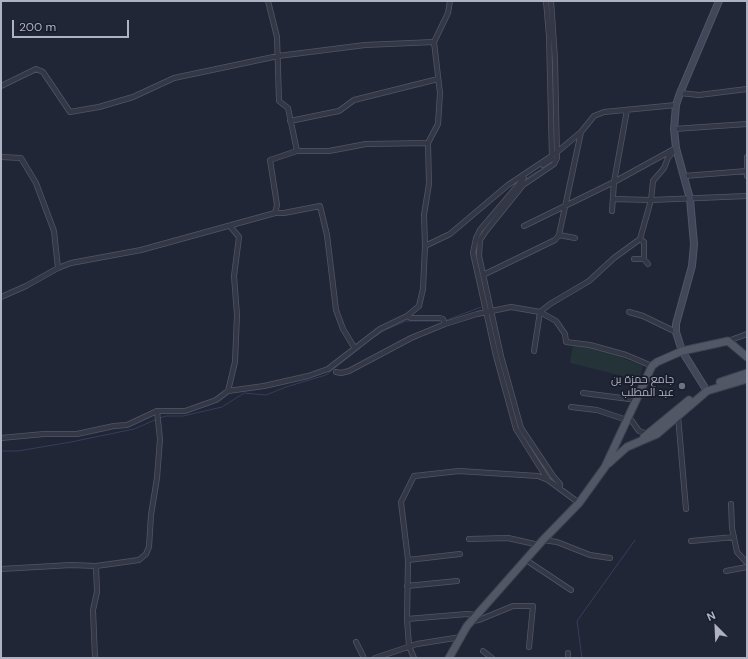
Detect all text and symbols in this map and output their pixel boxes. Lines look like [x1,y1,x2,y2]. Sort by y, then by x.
scale bar [14,12,131,38]
text: 200 m [19,19,56,35]
place label: جامع حمزة بن عبد المطلب [611,373,674,399]
marker: جامع حمزة بن عبد المطلب [677,381,687,391]
north arrow [696,607,736,647]
text: N [705,608,718,624]

